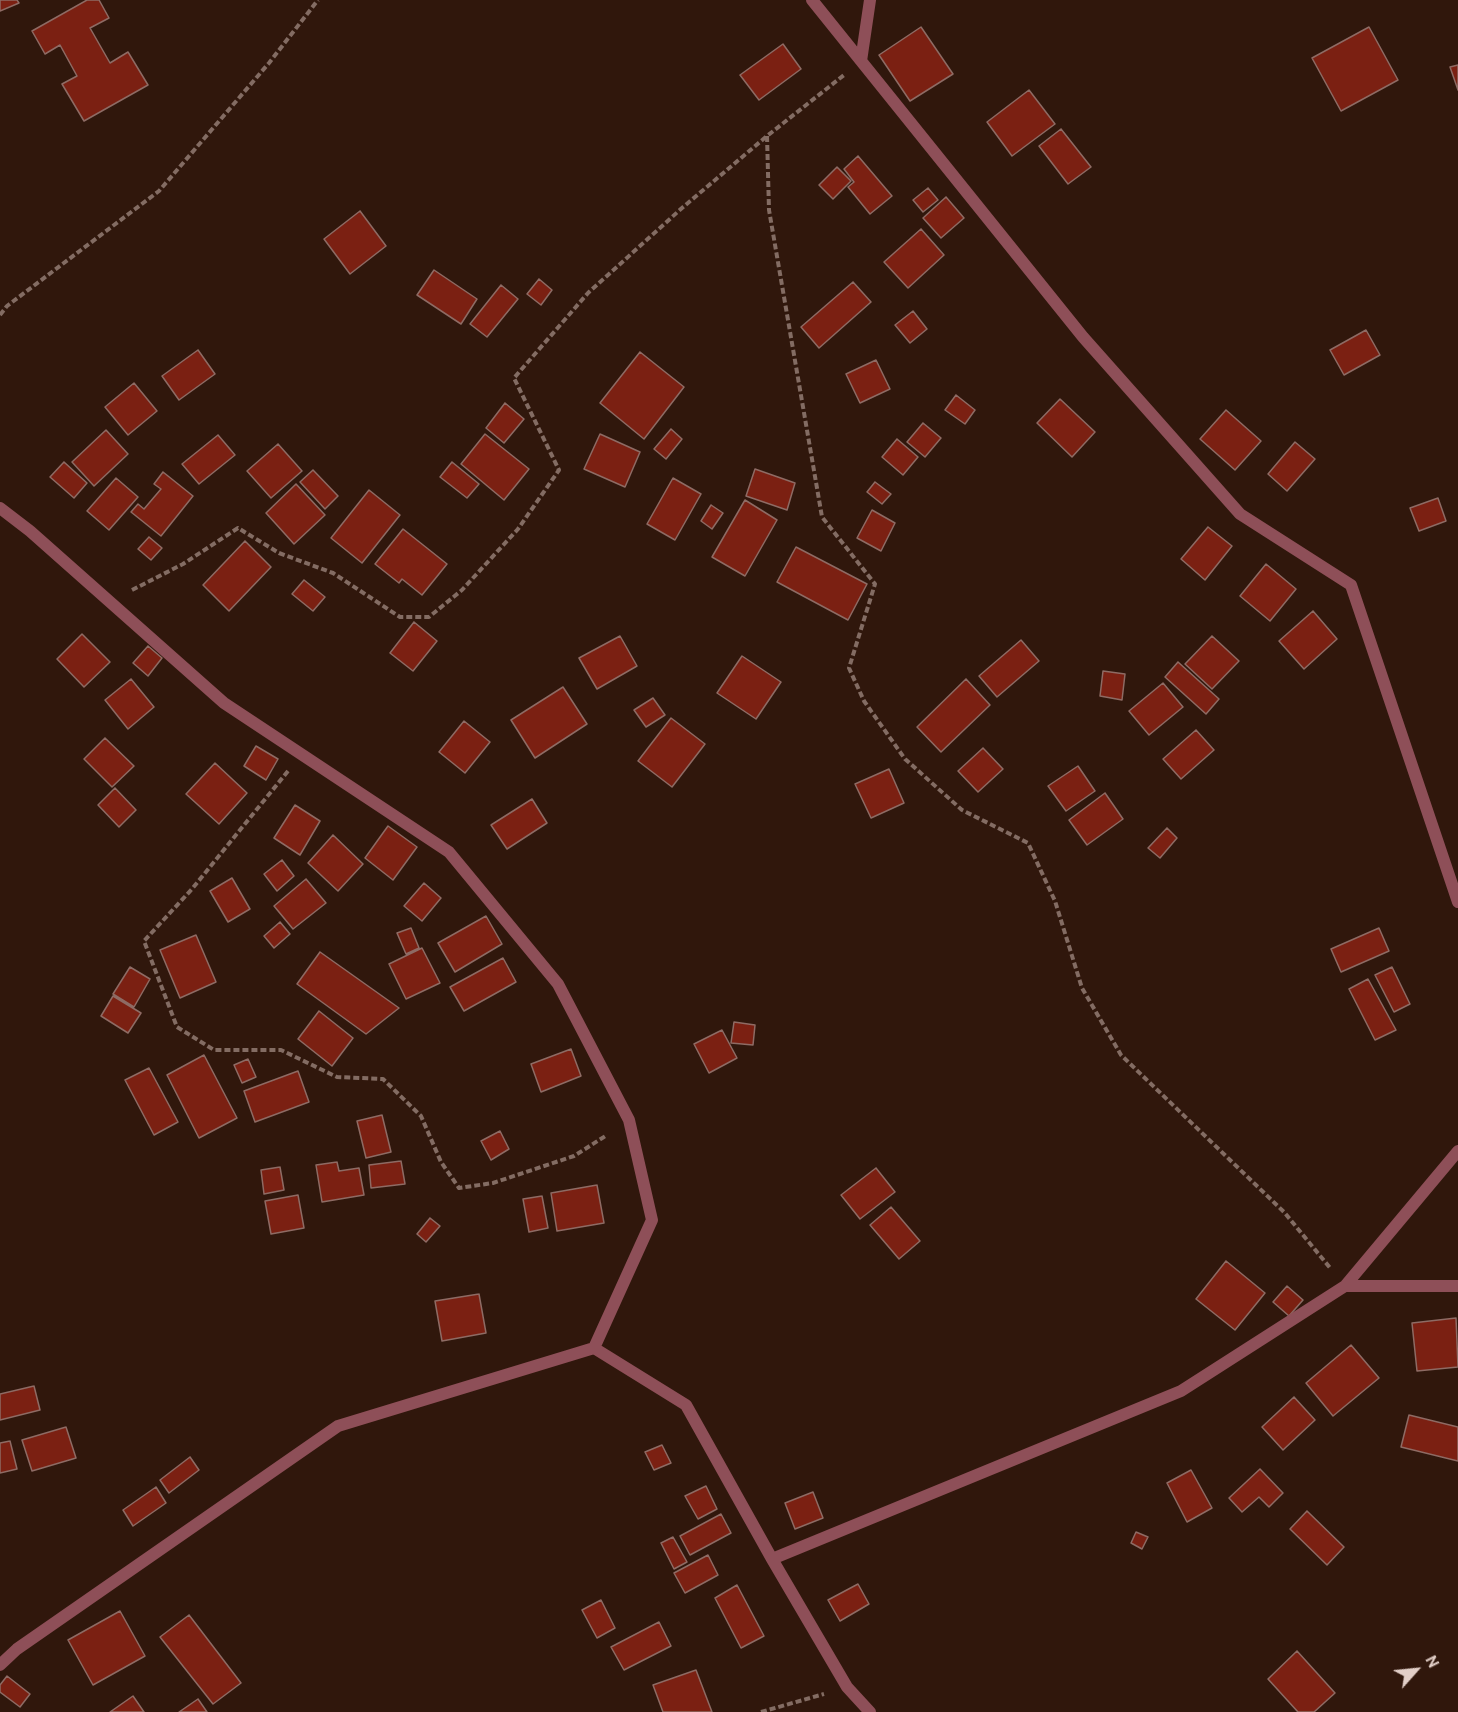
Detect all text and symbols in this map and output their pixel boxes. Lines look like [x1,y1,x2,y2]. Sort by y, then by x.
north arrow [1386,1640,1446,1700]
text: N [1421,1652,1444,1671]

